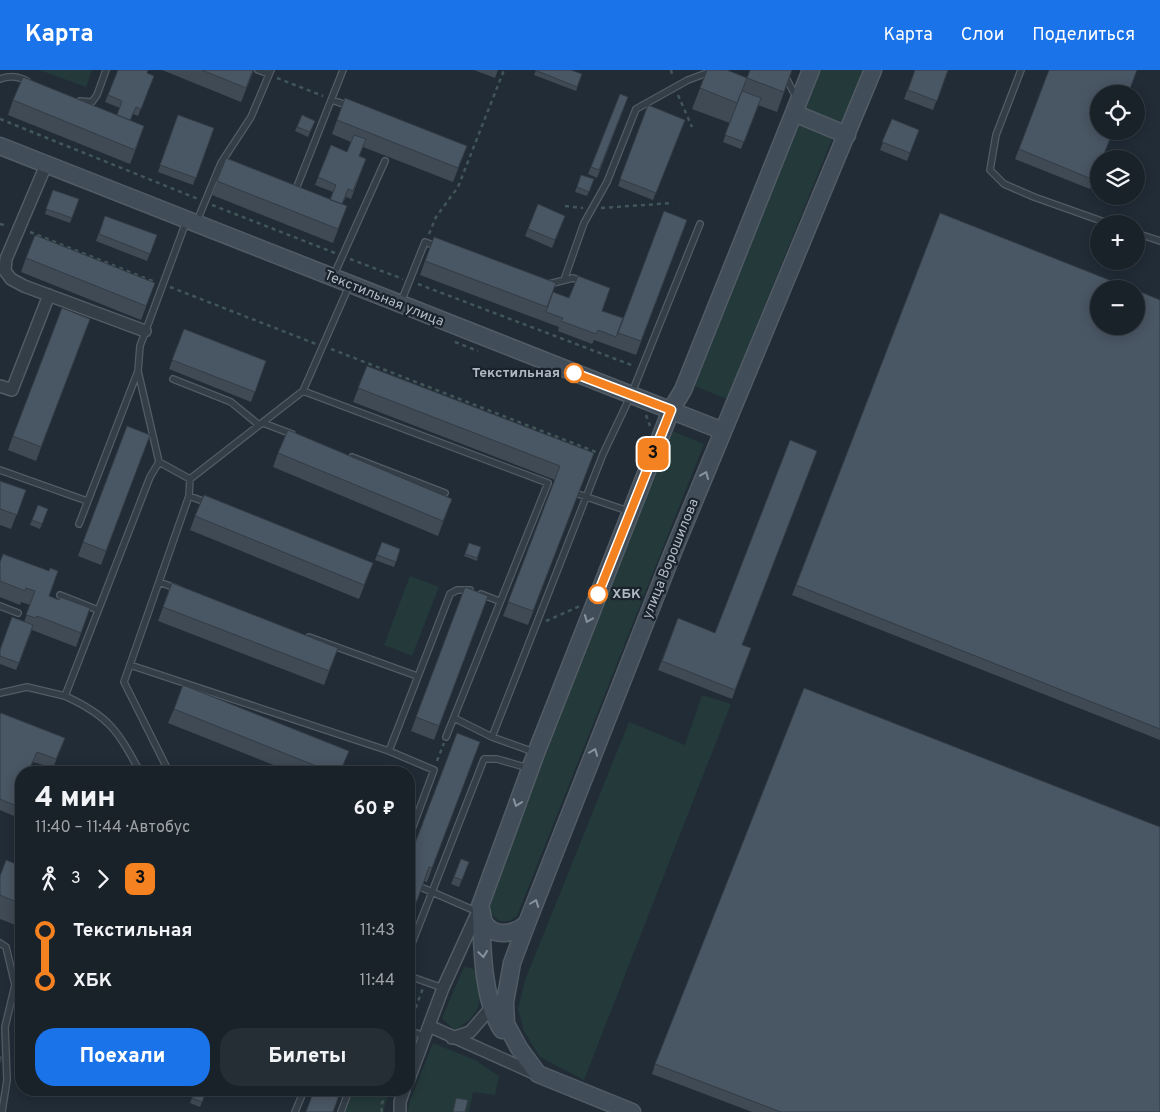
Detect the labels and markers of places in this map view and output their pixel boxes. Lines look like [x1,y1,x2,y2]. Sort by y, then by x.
marker: Текстильная [564,363,584,383]
place label: Текстильная [472,365,560,382]
marker: ХБК [588,584,608,604]
place label: ХБК [612,586,641,603]

